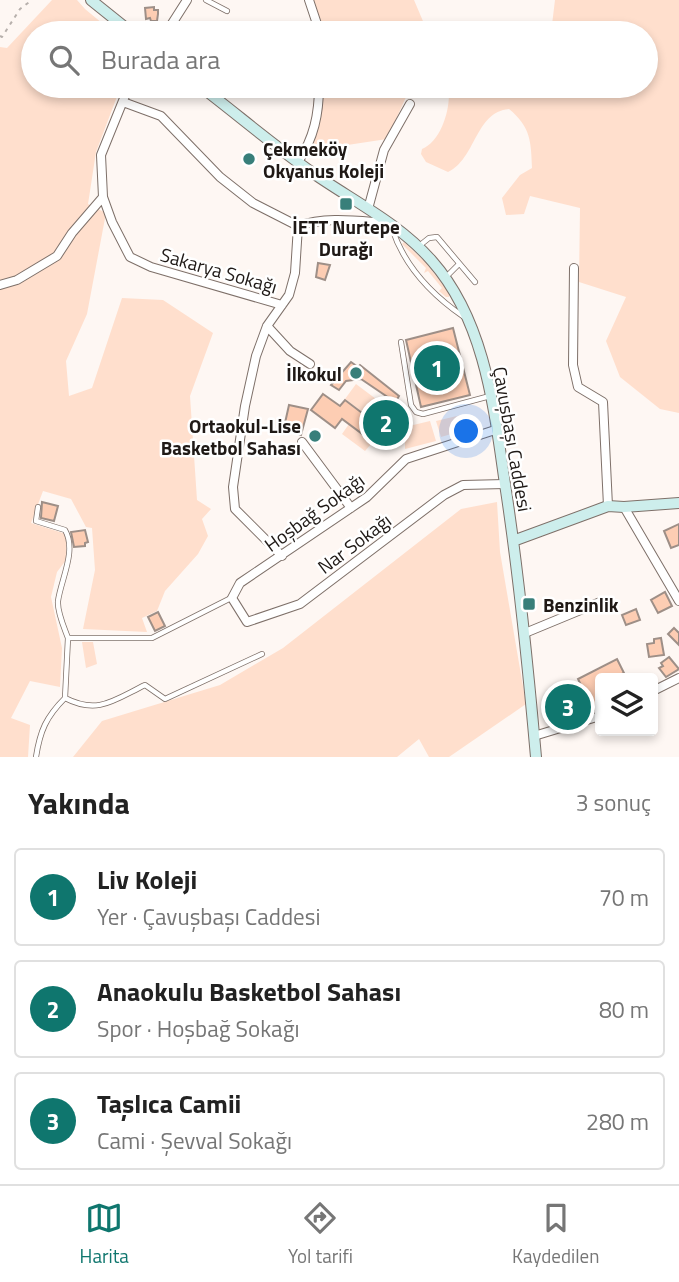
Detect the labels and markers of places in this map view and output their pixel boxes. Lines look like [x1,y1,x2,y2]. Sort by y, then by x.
place label: Çekmeköy Okyanus Koleji [263,134,384,185]
marker: Çekmeköy Okyanus Koleji [241,151,257,167]
marker: İETT Nurtepe Durağı [338,196,354,212]
place label: İETT Nurtepe Durağı [292,212,400,263]
pin: 1 [414,342,460,394]
place label: İlkokul [286,359,342,388]
marker: İlkokul [348,365,364,381]
pin: 2 [363,397,409,449]
place label: Ortaokul-Lise Basketbol Sahası [161,411,301,462]
marker: Ortaokul-Lise Basketbol Sahası [307,428,323,444]
place label: Benzinlik [543,590,619,619]
marker: Benzinlik [521,596,537,612]
pin: 3 [545,681,591,733]

